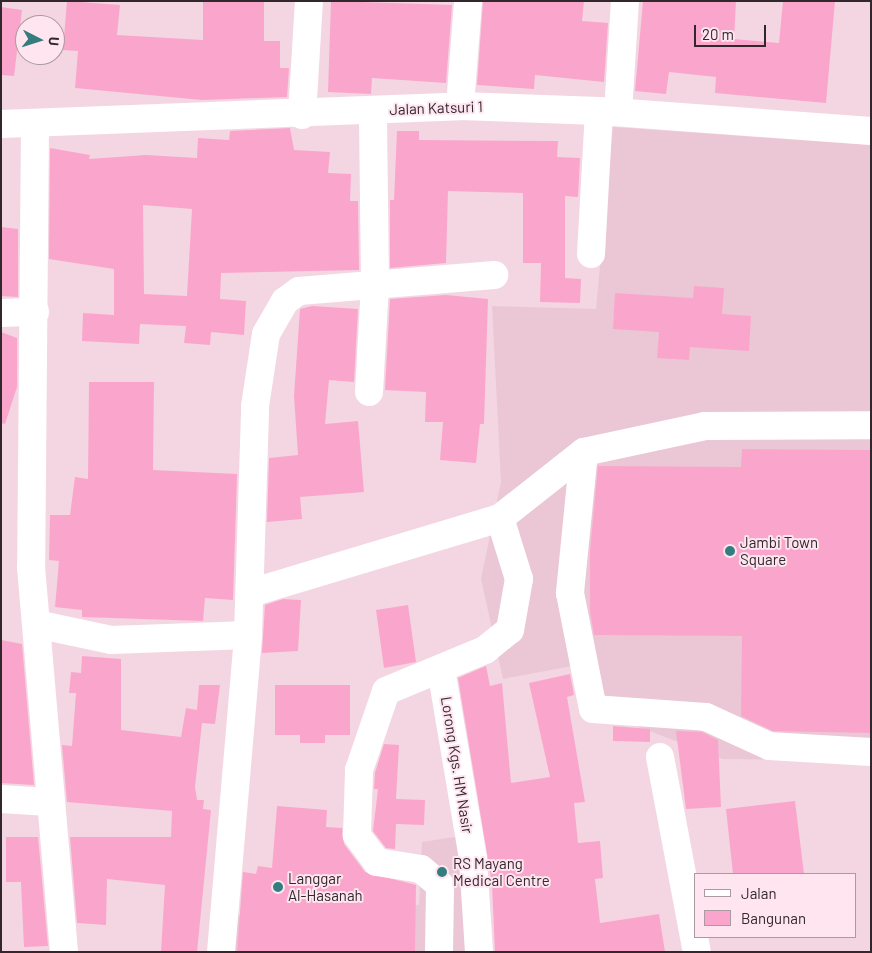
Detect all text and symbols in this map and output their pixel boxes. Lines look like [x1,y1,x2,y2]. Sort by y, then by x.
north arrow [15,15,65,65]
scale bar [697,15,770,47]
text: 20 m [702,25,734,43]
text: U [46,36,63,46]
street label: Jalan Katsuri 1 [389,97,483,119]
place label: Jambi Town Square [740,533,818,568]
marker: Jambi Town Square [724,545,736,557]
street label: Lorong Kgs. HM Nasir [437,695,477,835]
place label: RS Mayang Medical Centre [453,854,550,889]
marker: RS Mayang Medical Centre [435,865,449,879]
place label: Langgar Al-Hasanah [288,869,363,904]
legend [694,873,857,938]
marker: Langgar Al-Hasanah [272,881,284,893]
text: Jalan [741,884,777,902]
text: Bangunan [741,909,806,927]

